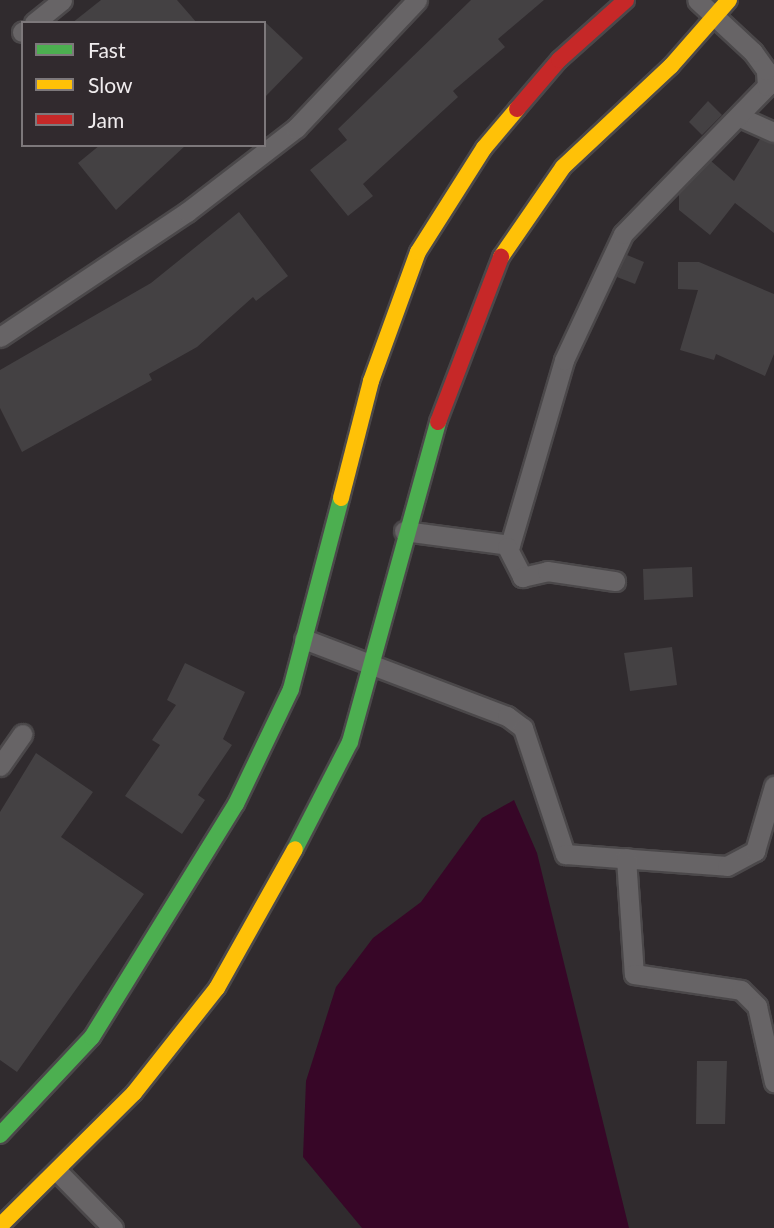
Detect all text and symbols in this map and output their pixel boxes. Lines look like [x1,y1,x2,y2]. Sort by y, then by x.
legend [21,21,266,147]
text: Fast [88,37,125,62]
text: Slow [88,72,132,97]
text: Jam [88,107,124,132]

